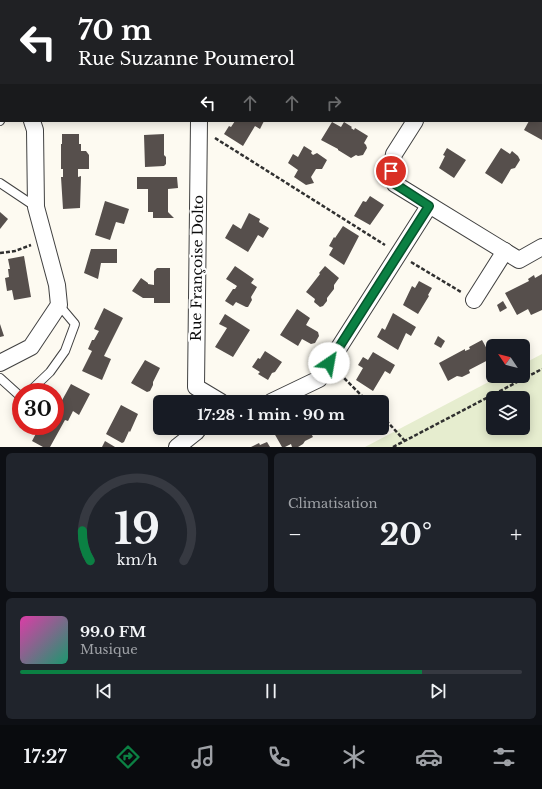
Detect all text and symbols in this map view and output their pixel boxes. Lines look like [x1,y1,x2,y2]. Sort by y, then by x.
text: 70 m [78,13,152,48]
icon: left [12,16,64,68]
text: Rue Suzanne Poumerol [78,48,295,70]
icon: left [197,92,219,114]
icon: ahead [239,92,261,114]
icon: ahead [281,92,303,114]
icon: right [323,92,345,114]
pin [374,154,408,188]
icon: arrive [380,160,402,182]
street label: Rue Françoise Dolto [187,195,207,341]
north arrow [486,339,530,383]
map controls [486,339,530,435]
position arrow [308,342,350,384]
speed limit sign: 30 [12,383,64,435]
button: layers [486,391,530,435]
text: 17:28 · 1 min · 90 m [197,405,345,424]
text: Climatisation [288,495,378,512]
text: 19 [114,503,160,554]
text: 20° [380,516,432,553]
text: − [288,521,302,548]
text: + [510,521,522,548]
text: km/h [117,550,157,568]
text: 99.0 FM [80,622,146,641]
text: Musique [80,641,138,658]
icon: previous [93,680,115,702]
icon: pause [260,680,282,702]
icon: next [427,680,449,702]
icon: directions [114,743,142,771]
icon: music [189,743,217,771]
icon: phone [265,743,293,771]
icon: climate [340,743,368,771]
icon: car [415,743,443,771]
icon: filters [490,743,518,771]
text: 17:27 [24,746,67,768]

